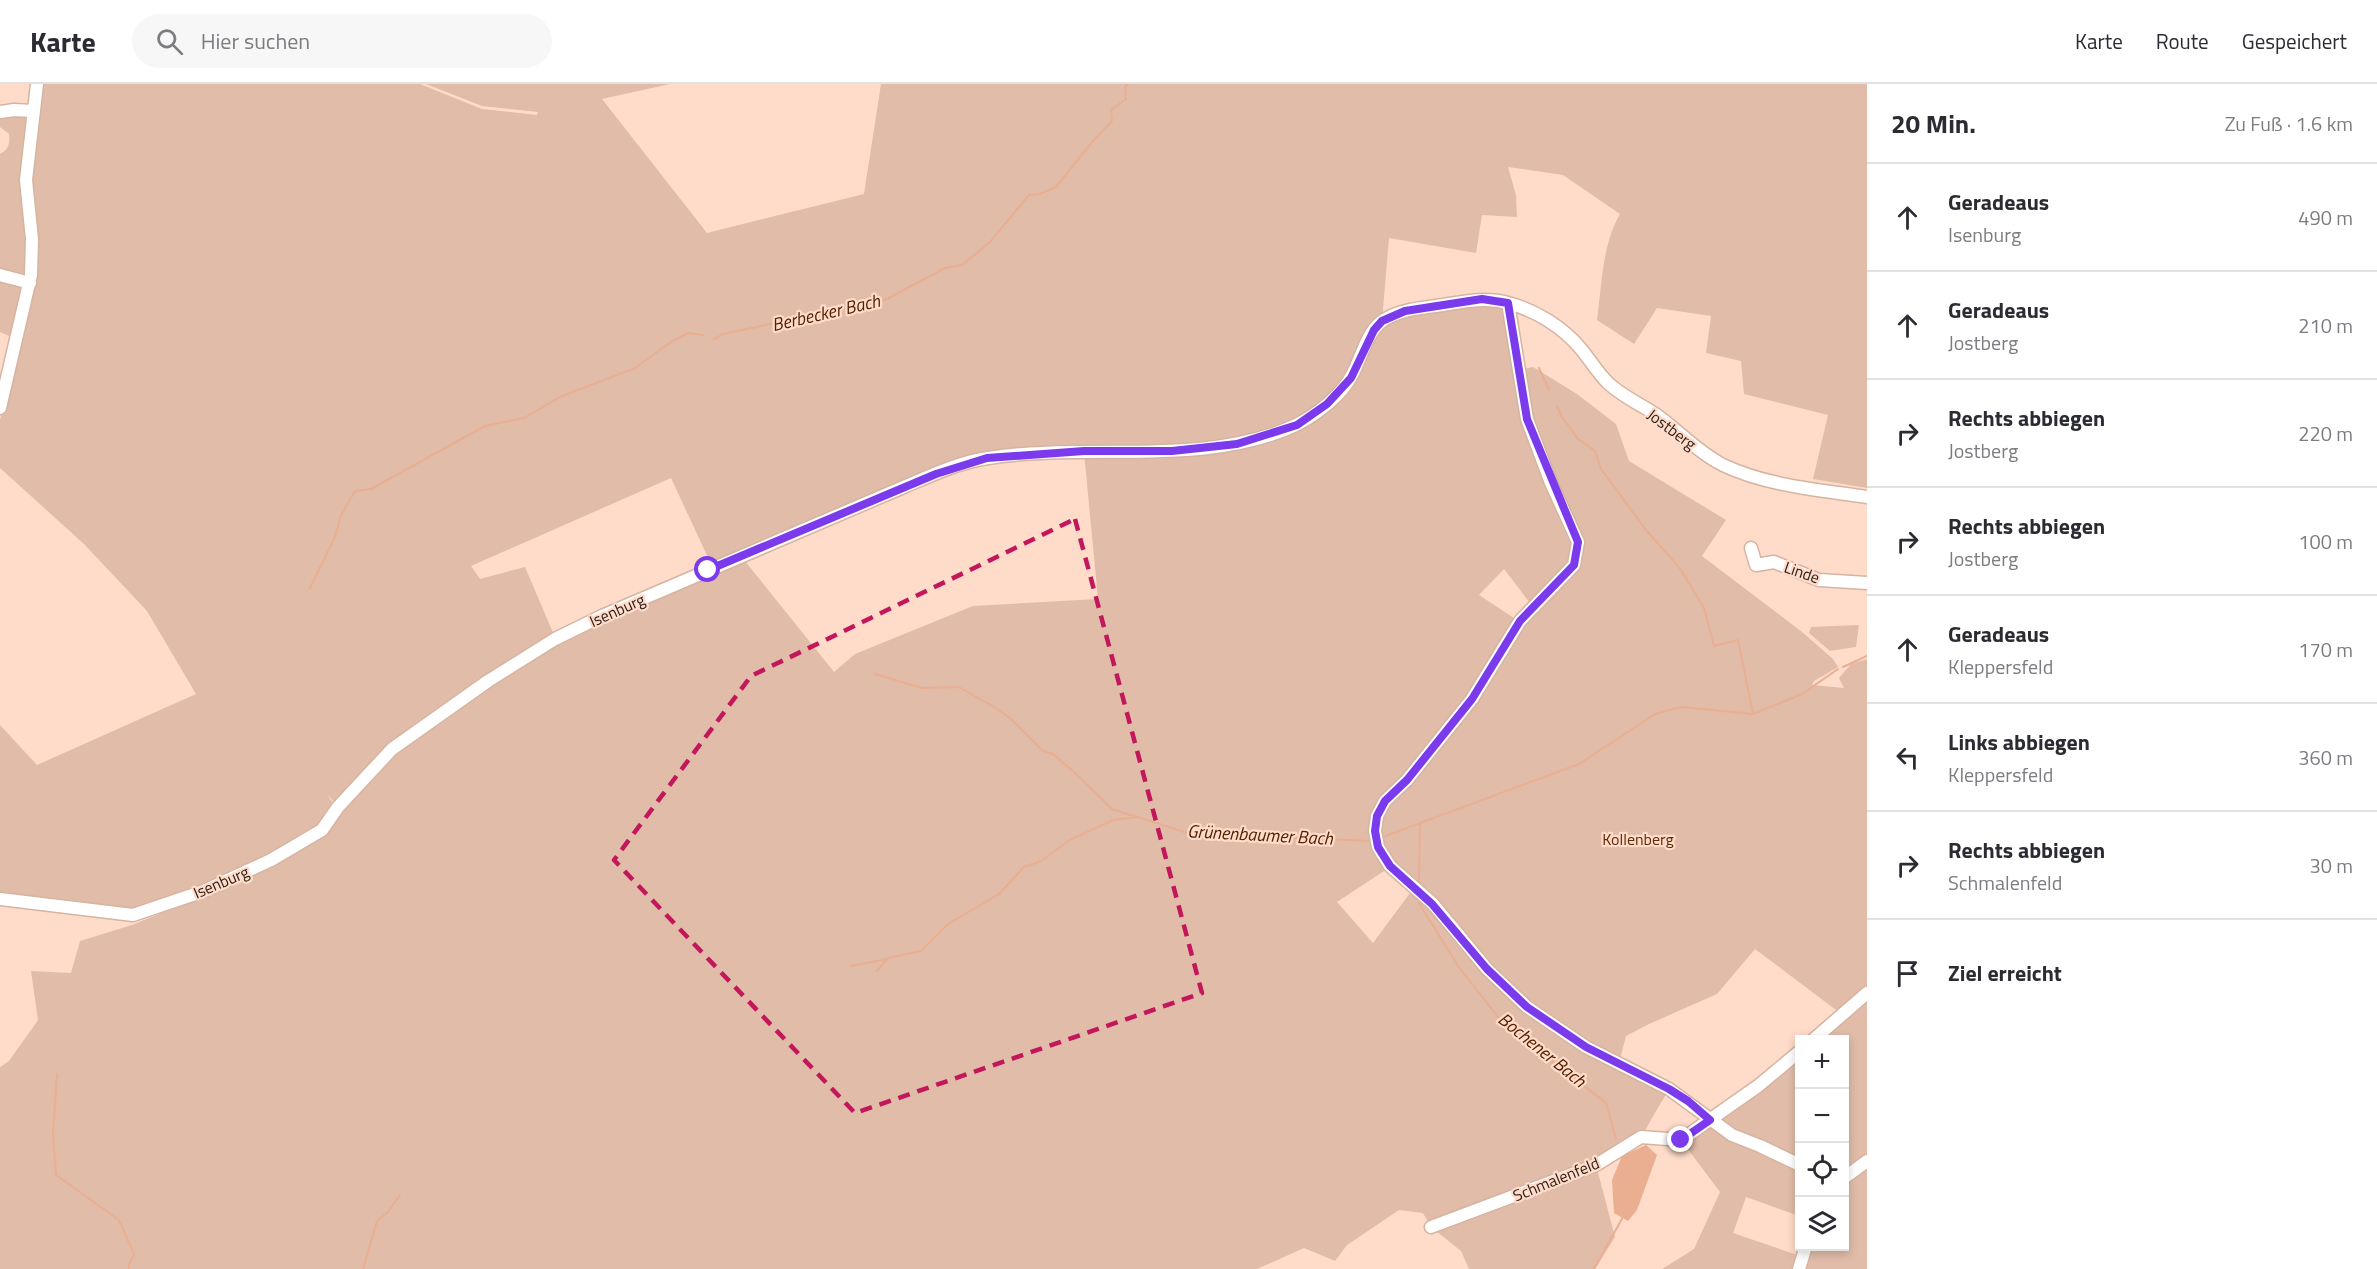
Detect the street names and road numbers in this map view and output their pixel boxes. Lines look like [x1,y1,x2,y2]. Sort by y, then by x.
street label: Jostberg [1642,403,1702,455]
street label: Linde [1781,555,1823,589]
street label: Isenburg [585,587,649,633]
street label: Isenburg [189,860,253,904]
street label: Schmalenfeld [1509,1151,1603,1207]

